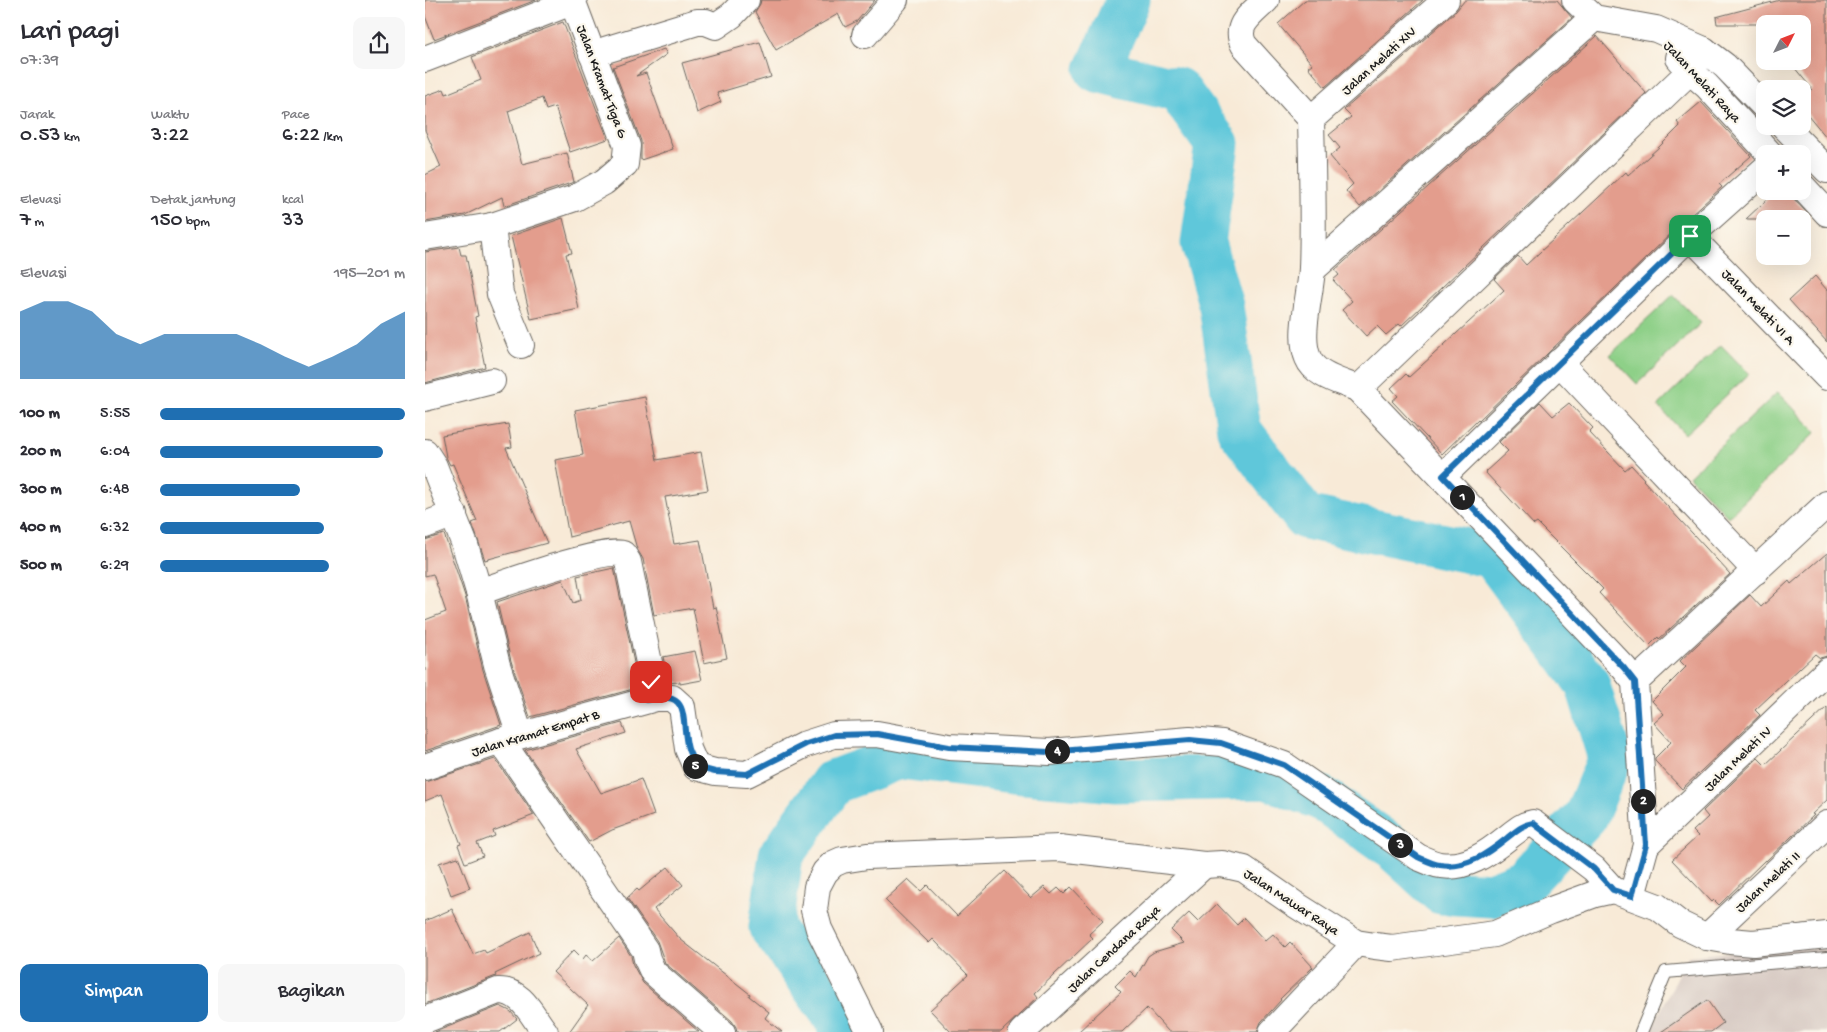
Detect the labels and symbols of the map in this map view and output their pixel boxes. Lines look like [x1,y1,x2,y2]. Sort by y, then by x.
north arrow [1756,15,1811,70]
street label: Jalan Kramat Tiga G [571,23,630,142]
street label: Jalan Melati XIV [1339,24,1421,100]
street label: Jalan Melati Raya [1659,38,1744,128]
pin [1669,215,1711,257]
street label: Jalan Melati VI A [1717,266,1798,350]
pin: 1 [1449,484,1475,510]
pin [630,661,672,703]
street label: Jalan Kramat Empat B [470,707,602,762]
street label: Jalan Melati IV [1702,723,1776,796]
pin: 4 [1045,738,1069,764]
pin: 5 [683,754,707,778]
pin: 2 [1631,788,1655,814]
pin: 3 [1387,832,1413,858]
street label: Jalan Melati II [1733,848,1805,917]
street label: Jalan Mawar Raya [1240,866,1342,941]
street label: Jalan Cendana Raya [1065,902,1166,997]

